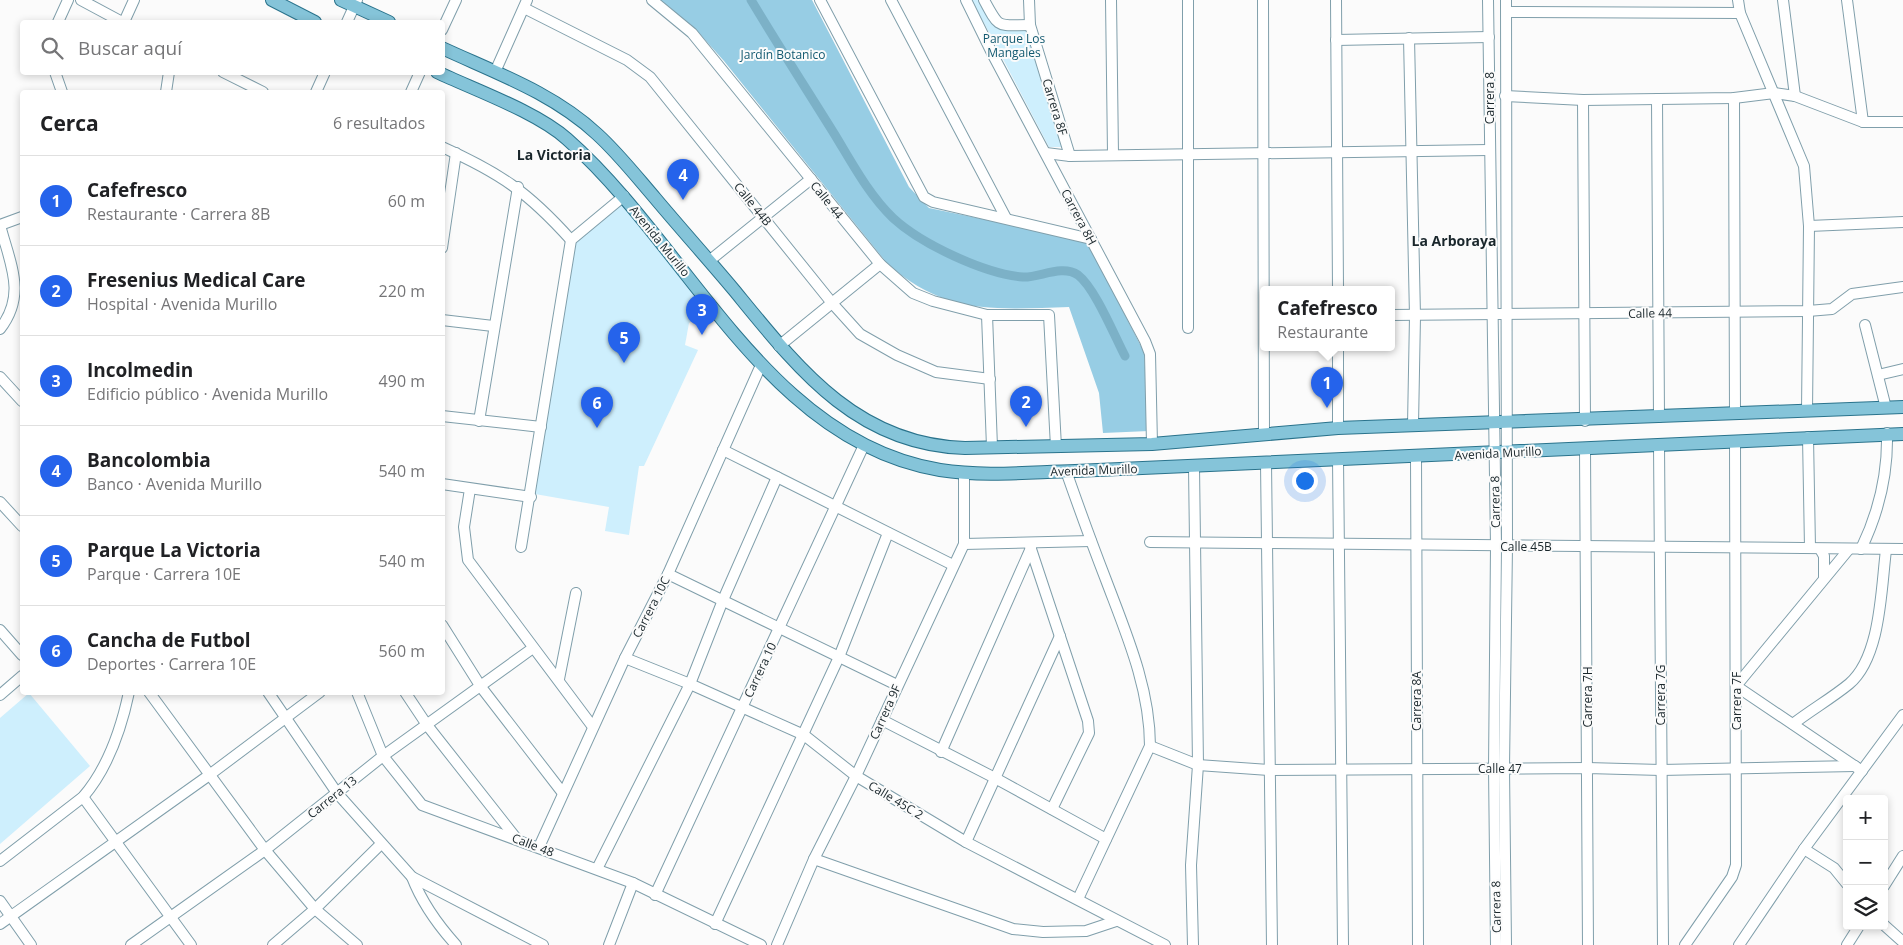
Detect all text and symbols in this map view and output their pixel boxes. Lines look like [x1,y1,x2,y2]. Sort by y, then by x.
search box [20,20,445,75]
park label: Parque Los Mangales [983,30,1046,61]
icon: search [38,34,66,62]
text: Buscar aquí [78,35,182,61]
park label: Jardín Botanico [740,46,825,63]
street label: Carrera 8 [1481,72,1498,124]
street label: Carrera 8F [1038,77,1072,137]
text: Cerca [40,109,99,137]
text: 6 resultados [333,112,425,134]
district label: La Victoria [517,145,591,164]
pin: 4 [667,159,699,200]
text: Cafefresco [87,177,187,203]
street label: Calle 44 [807,178,847,222]
street label: Calle 44B [730,179,776,230]
street label: Carrera 8H [1057,186,1101,248]
text: 1 [51,190,61,212]
text: 60 m [388,190,425,212]
street label: Avenida Murillo [626,202,694,280]
text: Restaurante · Carrera 8B [87,203,270,225]
district label: La Arboraya [1412,231,1496,250]
text: Fresenius Medical Care [87,267,305,293]
text: 2 [51,280,61,302]
text: 220 m [379,280,425,302]
popup [1260,286,1395,351]
text: Hospital · Avenida Murillo [87,293,277,315]
pin: 3 [686,294,718,335]
text: Cafefresco [1277,295,1378,321]
street label: Calle 44 [1628,304,1672,322]
text: Restaurante [1277,321,1368,343]
pin: 5 [608,322,640,363]
text: Incolmedin [87,357,193,383]
pin: 1 [1311,367,1343,408]
text: 3 [51,370,61,392]
text: 490 m [379,370,425,392]
text: Edificio público · Avenida Murillo [87,383,328,405]
pin: 2 [1010,386,1042,427]
pin: 6 [581,387,613,428]
street label: Avenida Murillo [1454,442,1542,464]
text: Bancolombia [87,447,211,473]
text: 4 [51,460,61,482]
text: 540 m [379,460,425,482]
street label: Avenida Murillo [1050,460,1138,480]
your location [1292,468,1318,494]
text: Banco · Avenida Murillo [87,473,262,495]
street label: Carrera 8 [1486,476,1504,528]
text: Parque La Victoria [87,537,261,563]
street label: Calle 45B [1500,538,1552,555]
text: 5 [51,550,61,572]
text: 540 m [379,550,425,572]
text: Parque · Carrera 10E [87,563,241,585]
street label: Carrera 10C [628,573,674,641]
text: Cancha de Futbol [87,627,251,653]
street label: Carrera 10 [740,639,780,700]
text: 6 [51,640,61,662]
text: 560 m [379,640,425,662]
text: Deportes · Carrera 10E [87,653,256,675]
street label: Carrera 7G [1652,664,1669,726]
street label: Carrera 7H [1579,666,1596,728]
street label: Carrera 8A [1408,671,1425,731]
street label: Carrera 7F [1728,672,1745,730]
street label: Carrera 9F [865,682,905,742]
street label: Calle 47 [1478,760,1522,777]
street label: Carrera 13 [304,772,360,822]
street label: Calle 45C 2 [865,777,927,823]
map controls [1843,795,1888,930]
button: + [1843,795,1888,840]
street label: Calle 48 [509,829,557,861]
button: − [1843,840,1888,885]
street label: Carrera 8 [1487,881,1505,933]
button: layers [1843,885,1888,930]

